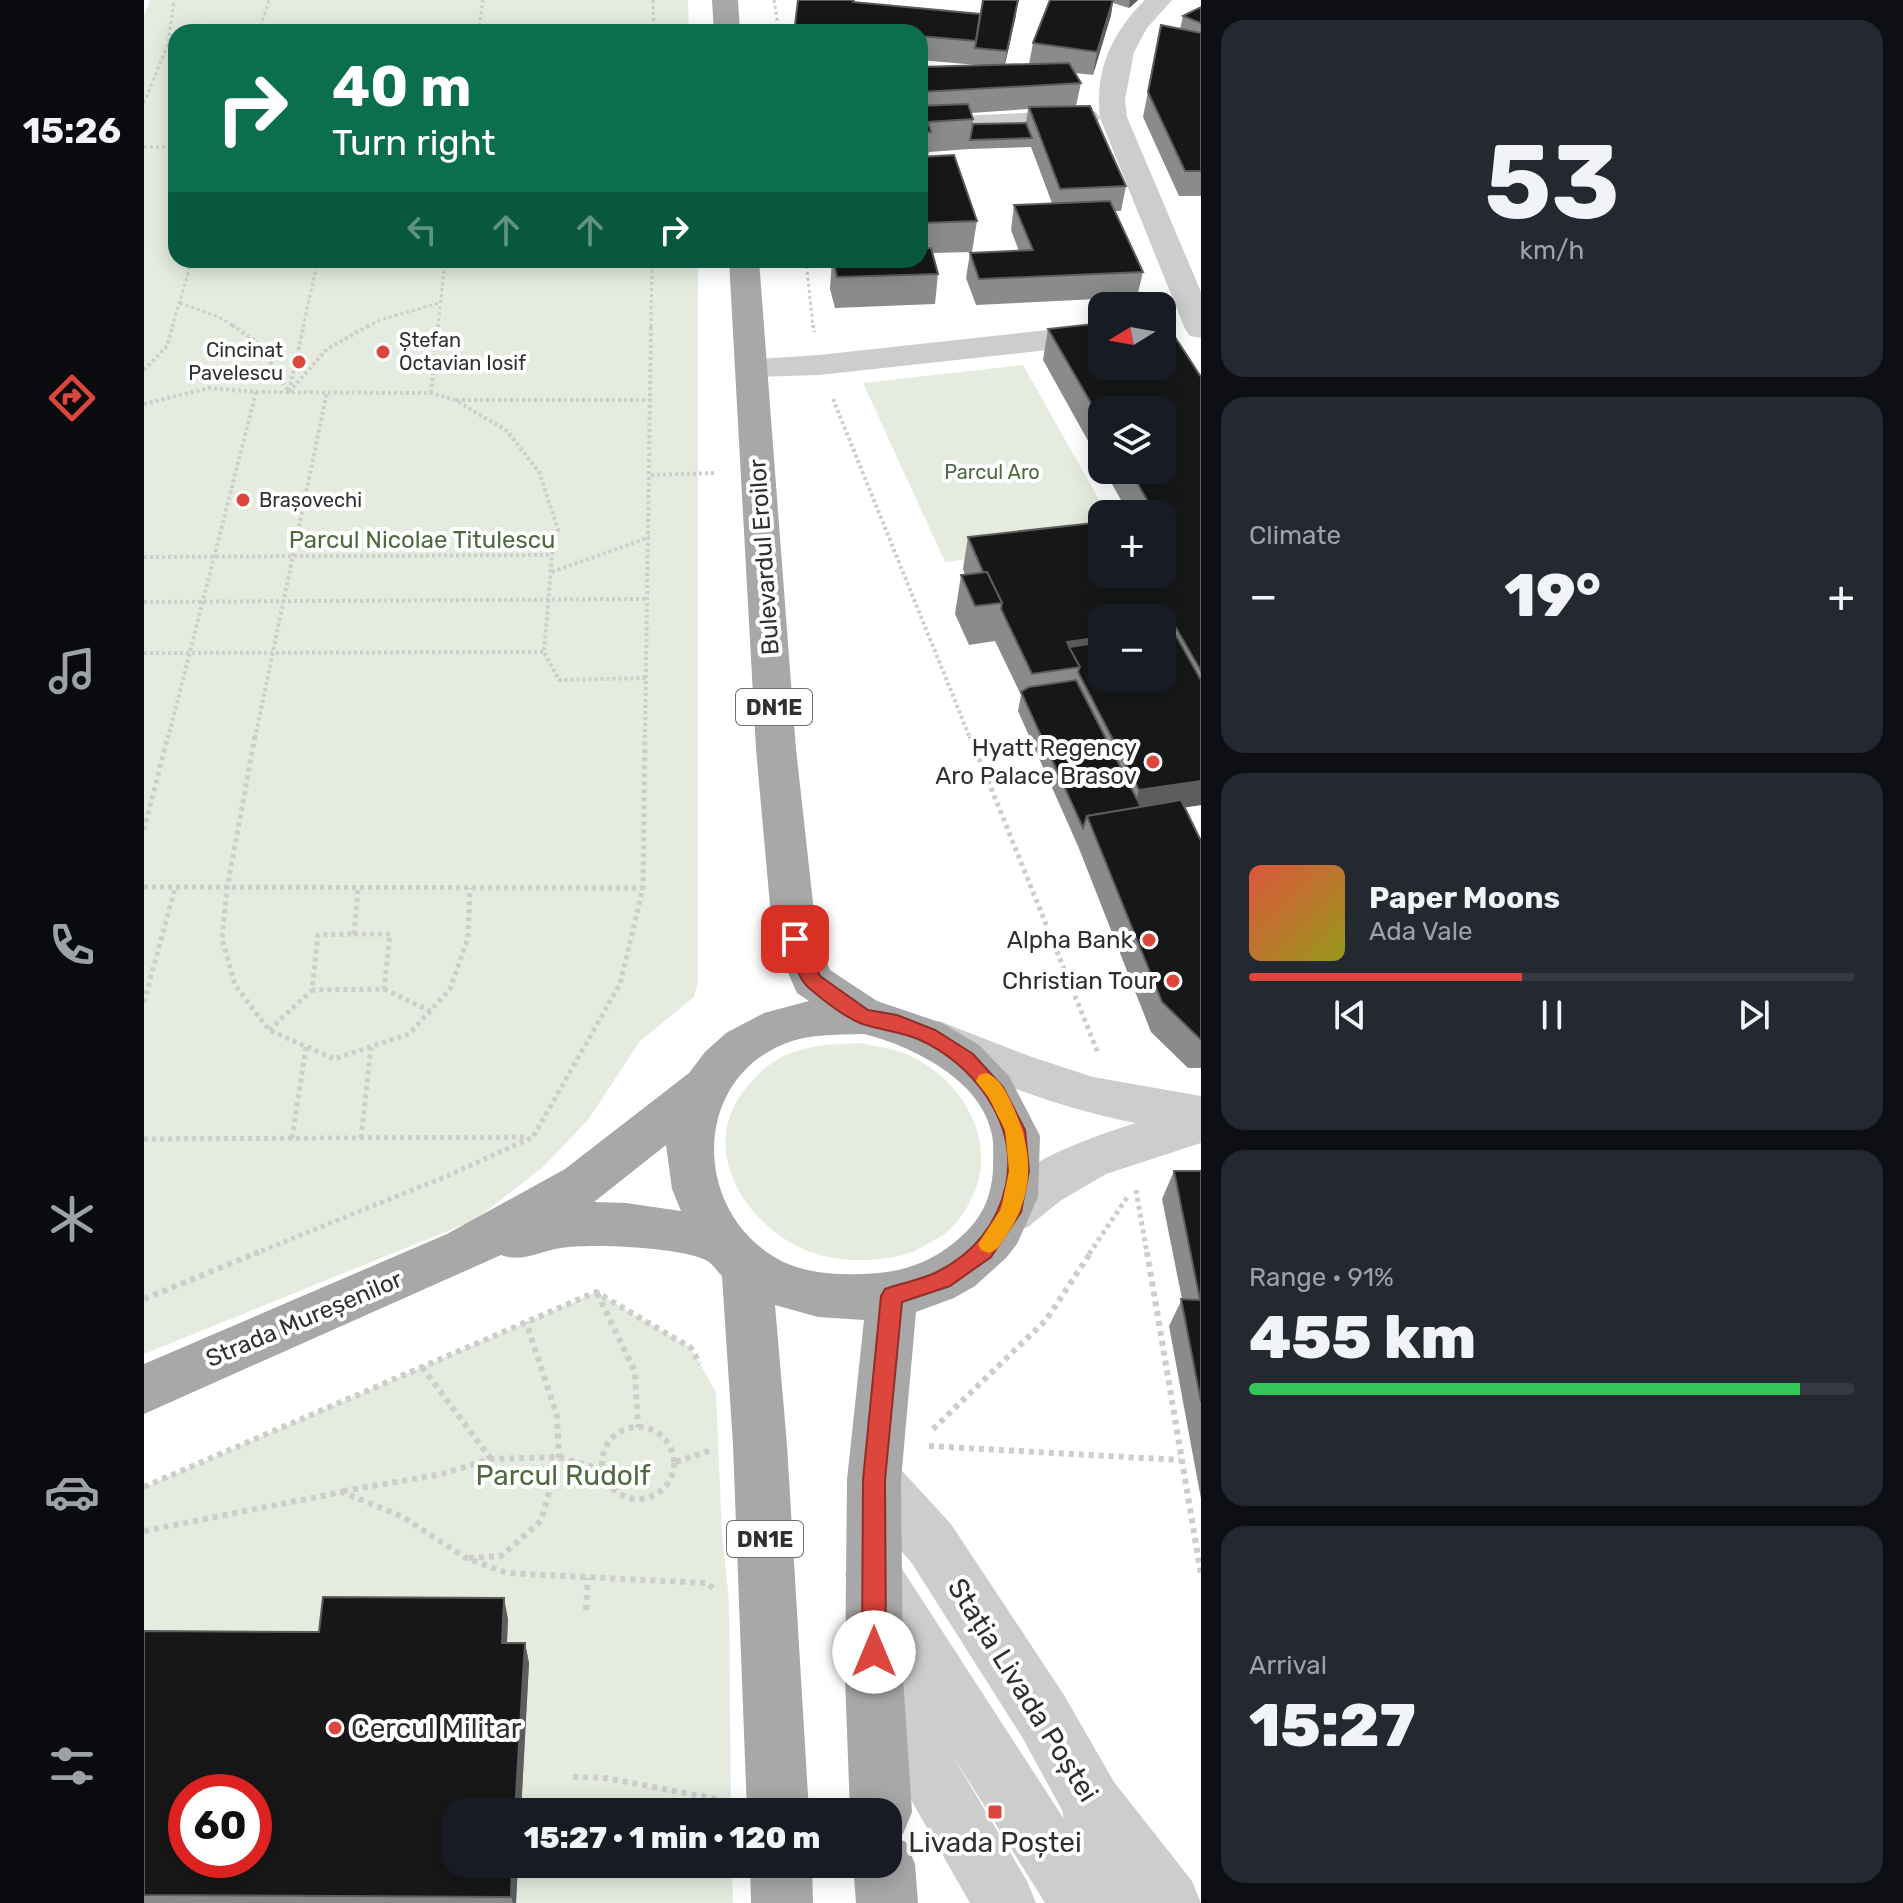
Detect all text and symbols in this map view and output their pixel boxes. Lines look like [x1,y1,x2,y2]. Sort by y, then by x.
text: 40 m [332,54,472,120]
icon: right [200,56,304,160]
text: 15:26 [23,109,121,152]
text: Turn right [332,121,496,164]
text: 53 [1484,121,1620,244]
icon: left [400,208,444,252]
icon: ahead [484,208,528,252]
icon: ahead [568,208,612,252]
icon: right [652,208,696,252]
text: km/h [1520,235,1584,266]
north arrow [1088,292,1176,380]
map controls [1088,292,1176,692]
place label: Ștefan Octavian Iosif [399,328,526,375]
place label: Cincinat Pavelescu [188,338,283,385]
marker: Ștefan Octavian Iosif [374,343,392,361]
marker: Cincinat Pavelescu [290,353,308,371]
icon: directions [44,370,100,426]
button: layers [1088,396,1176,484]
street label: Bulevardul Eroilor [743,458,785,656]
park label: Parcul Aro [944,460,1040,484]
place label: Brașovechi [259,488,362,512]
marker: Brașovechi [234,491,252,509]
button: + [1088,500,1176,588]
text: Climate [1249,520,1341,551]
park label: Parcul Nicolae Titulescu [289,526,555,554]
text: 19° [1504,560,1601,631]
text: − [1249,570,1278,622]
text: + [1828,570,1855,622]
button: − [1088,604,1176,692]
icon: music [44,643,100,699]
road number: DN1E [736,689,812,725]
place label: Hyatt Regency Aro Palace Brasov [935,734,1137,790]
marker: Hyatt Regency Aro Palace Brasov [1144,753,1162,771]
text: Paper Moons [1369,880,1560,916]
pin [761,905,829,973]
text: Ada Vale [1369,916,1473,947]
icon: phone [44,917,100,973]
icon: arrive [773,917,817,961]
place label: Alpha Bank [1007,926,1134,954]
marker: Alpha Bank [1140,931,1158,949]
place label: Christian Tour [1002,967,1157,995]
marker: Christian Tour [1164,972,1182,990]
icon: previous [1328,993,1372,1037]
icon: pause [1530,993,1574,1037]
icon: next [1732,993,1776,1037]
icon: climate [44,1191,100,1247]
text: Range · 91% [1249,1262,1394,1293]
street label: Strada Mureșenilor [202,1265,406,1373]
text: 455 km [1249,1302,1476,1373]
park label: Parcul Rudolf [475,1459,651,1492]
icon: car [44,1464,100,1520]
road number: DN1E [727,1521,803,1557]
street label: Stația Livada Poștei [941,1572,1105,1808]
position arrow [832,1610,916,1694]
text: Arrival [1249,1650,1327,1681]
text: 15:27 [1249,1690,1416,1761]
place label: Cercul Militar [351,1712,522,1745]
marker: Cercul Militar [326,1719,344,1737]
icon: filters [44,1738,100,1794]
speed limit sign: 60 [168,1774,272,1878]
marker: Livada Poștei [986,1803,1004,1821]
text: 15:27 · 1 min · 120 m [524,1820,820,1856]
place label: Livada Poștei [908,1826,1082,1859]

